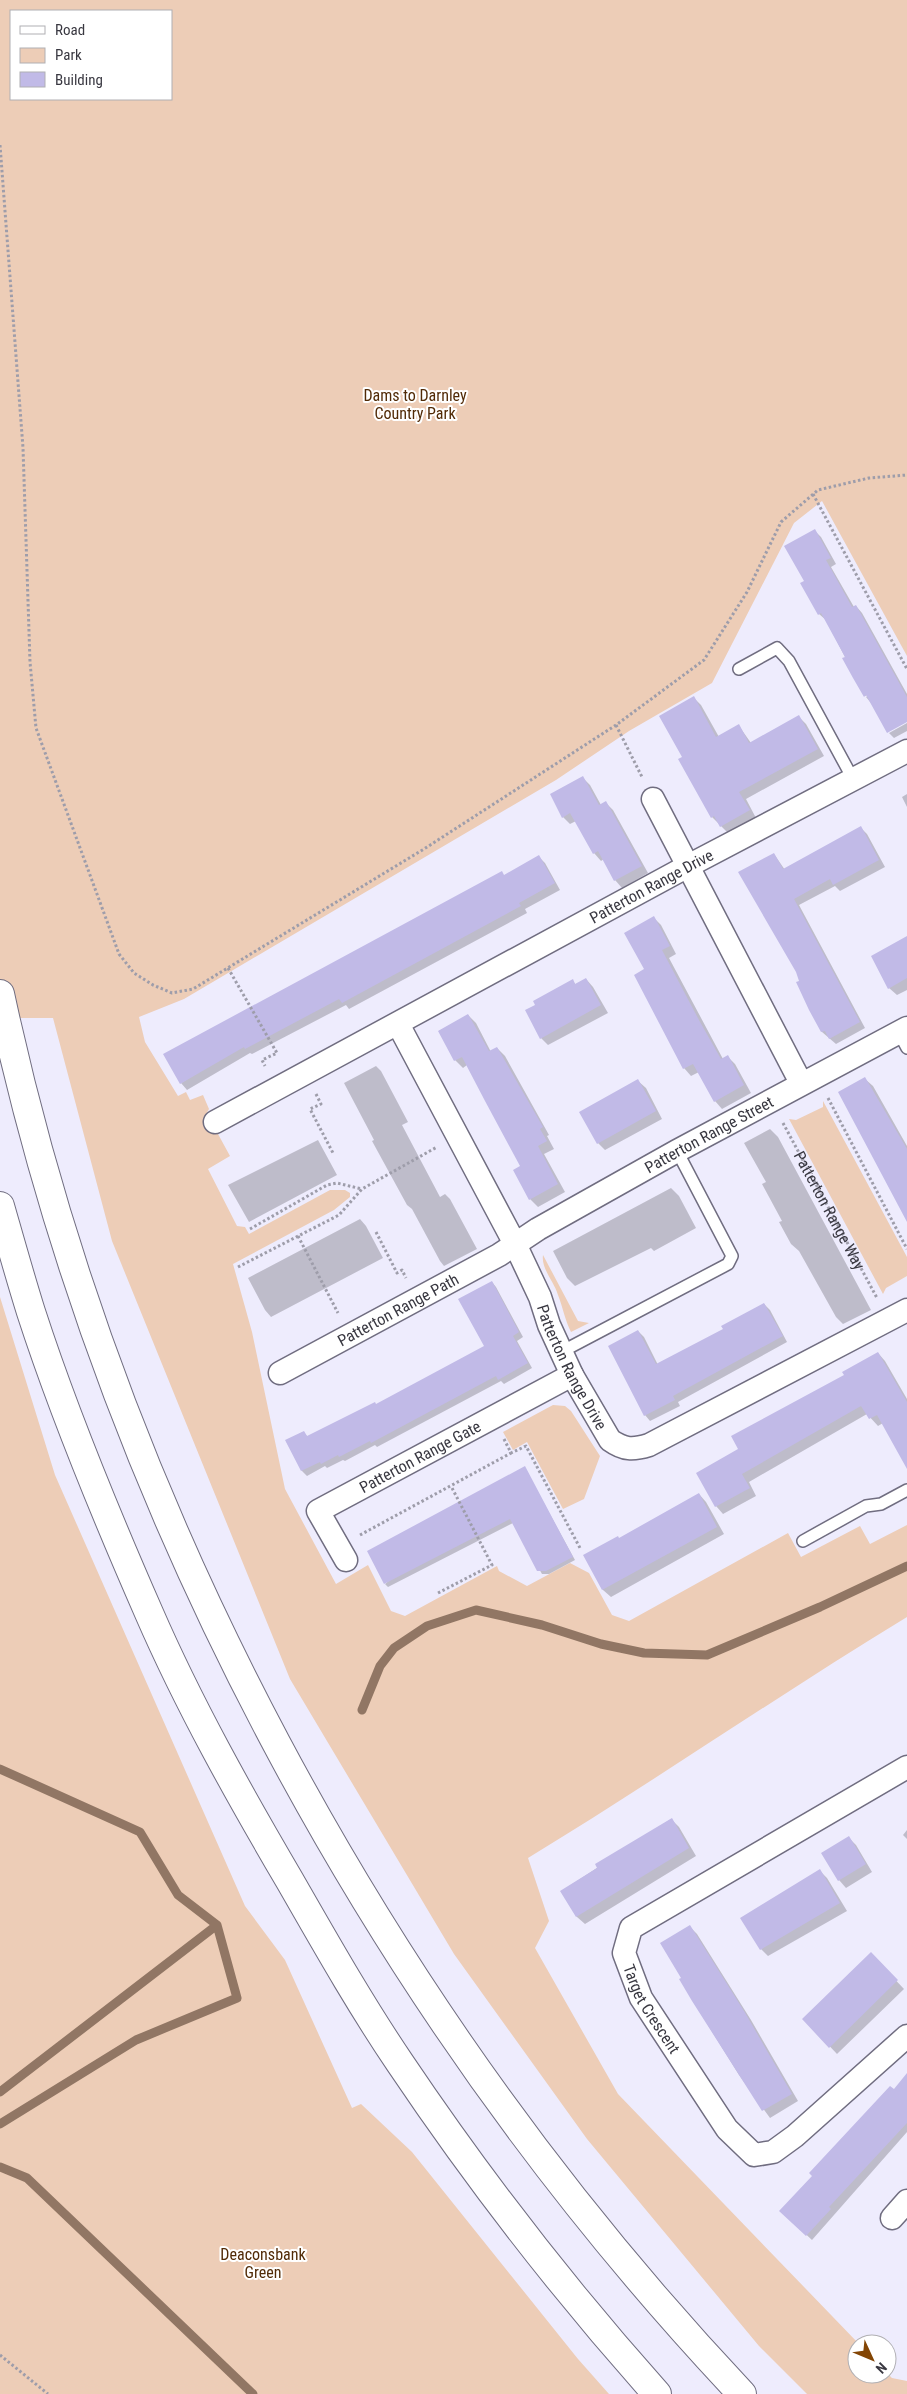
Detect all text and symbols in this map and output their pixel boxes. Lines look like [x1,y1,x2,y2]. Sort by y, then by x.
legend [10,10,172,100]
text: Road [55,21,85,39]
text: Park [55,46,82,64]
text: Building [55,71,103,89]
park label: Dams to Darnley Country Park [363,386,467,423]
street label: Patterton Range Drive [586,845,716,927]
street label: Patterton Range Street [641,1092,777,1177]
street label: Patterton Range Way [790,1148,870,1273]
street label: Patterton Range Path [334,1269,462,1350]
street label: Patterton Range Drive [534,1302,611,1433]
street label: Patterton Range Gate [356,1416,484,1497]
street label: Target Crescent [620,1962,684,2057]
park label: Deaconsbank Green [220,2245,306,2282]
north arrow [847,2334,897,2384]
text: N [873,2359,890,2377]

